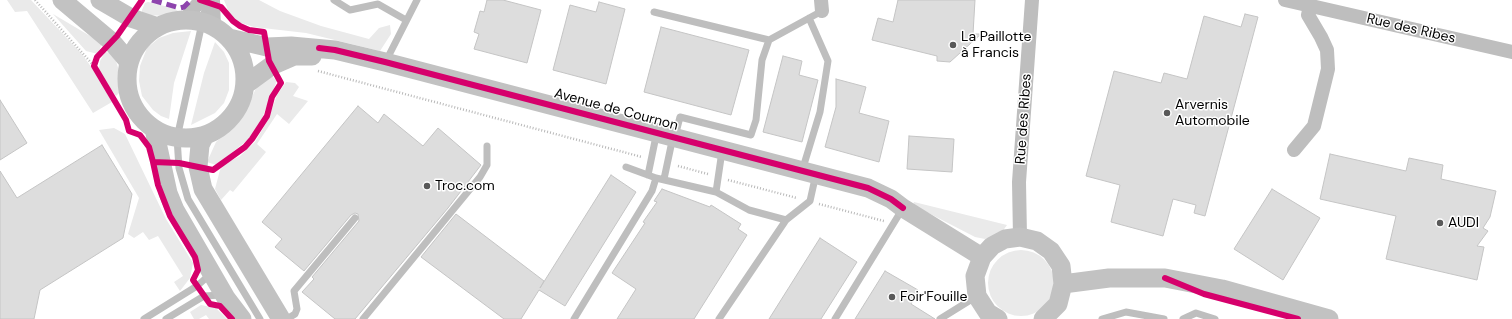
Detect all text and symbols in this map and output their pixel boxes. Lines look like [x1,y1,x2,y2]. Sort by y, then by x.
street label: Rue des Ribes [1365,11,1457,47]
place label: La Paillotte à Francis [961,29,1031,62]
marker: La Paillotte à Francis [948,40,958,50]
street label: Rue des Ribes [1012,73,1036,165]
street label: Avenue de Cournon [552,85,680,135]
place label: Arvernis Automobile [1175,97,1250,130]
marker: Arvernis Automobile [1162,108,1172,118]
place label: Troc.com [435,178,495,194]
marker: Troc.com [422,181,432,191]
place label: AUDI [1448,215,1479,231]
marker: AUDI [1435,218,1445,228]
place label: Foir'Fouille [900,289,967,305]
marker: Foir'Fouille [887,292,897,302]

